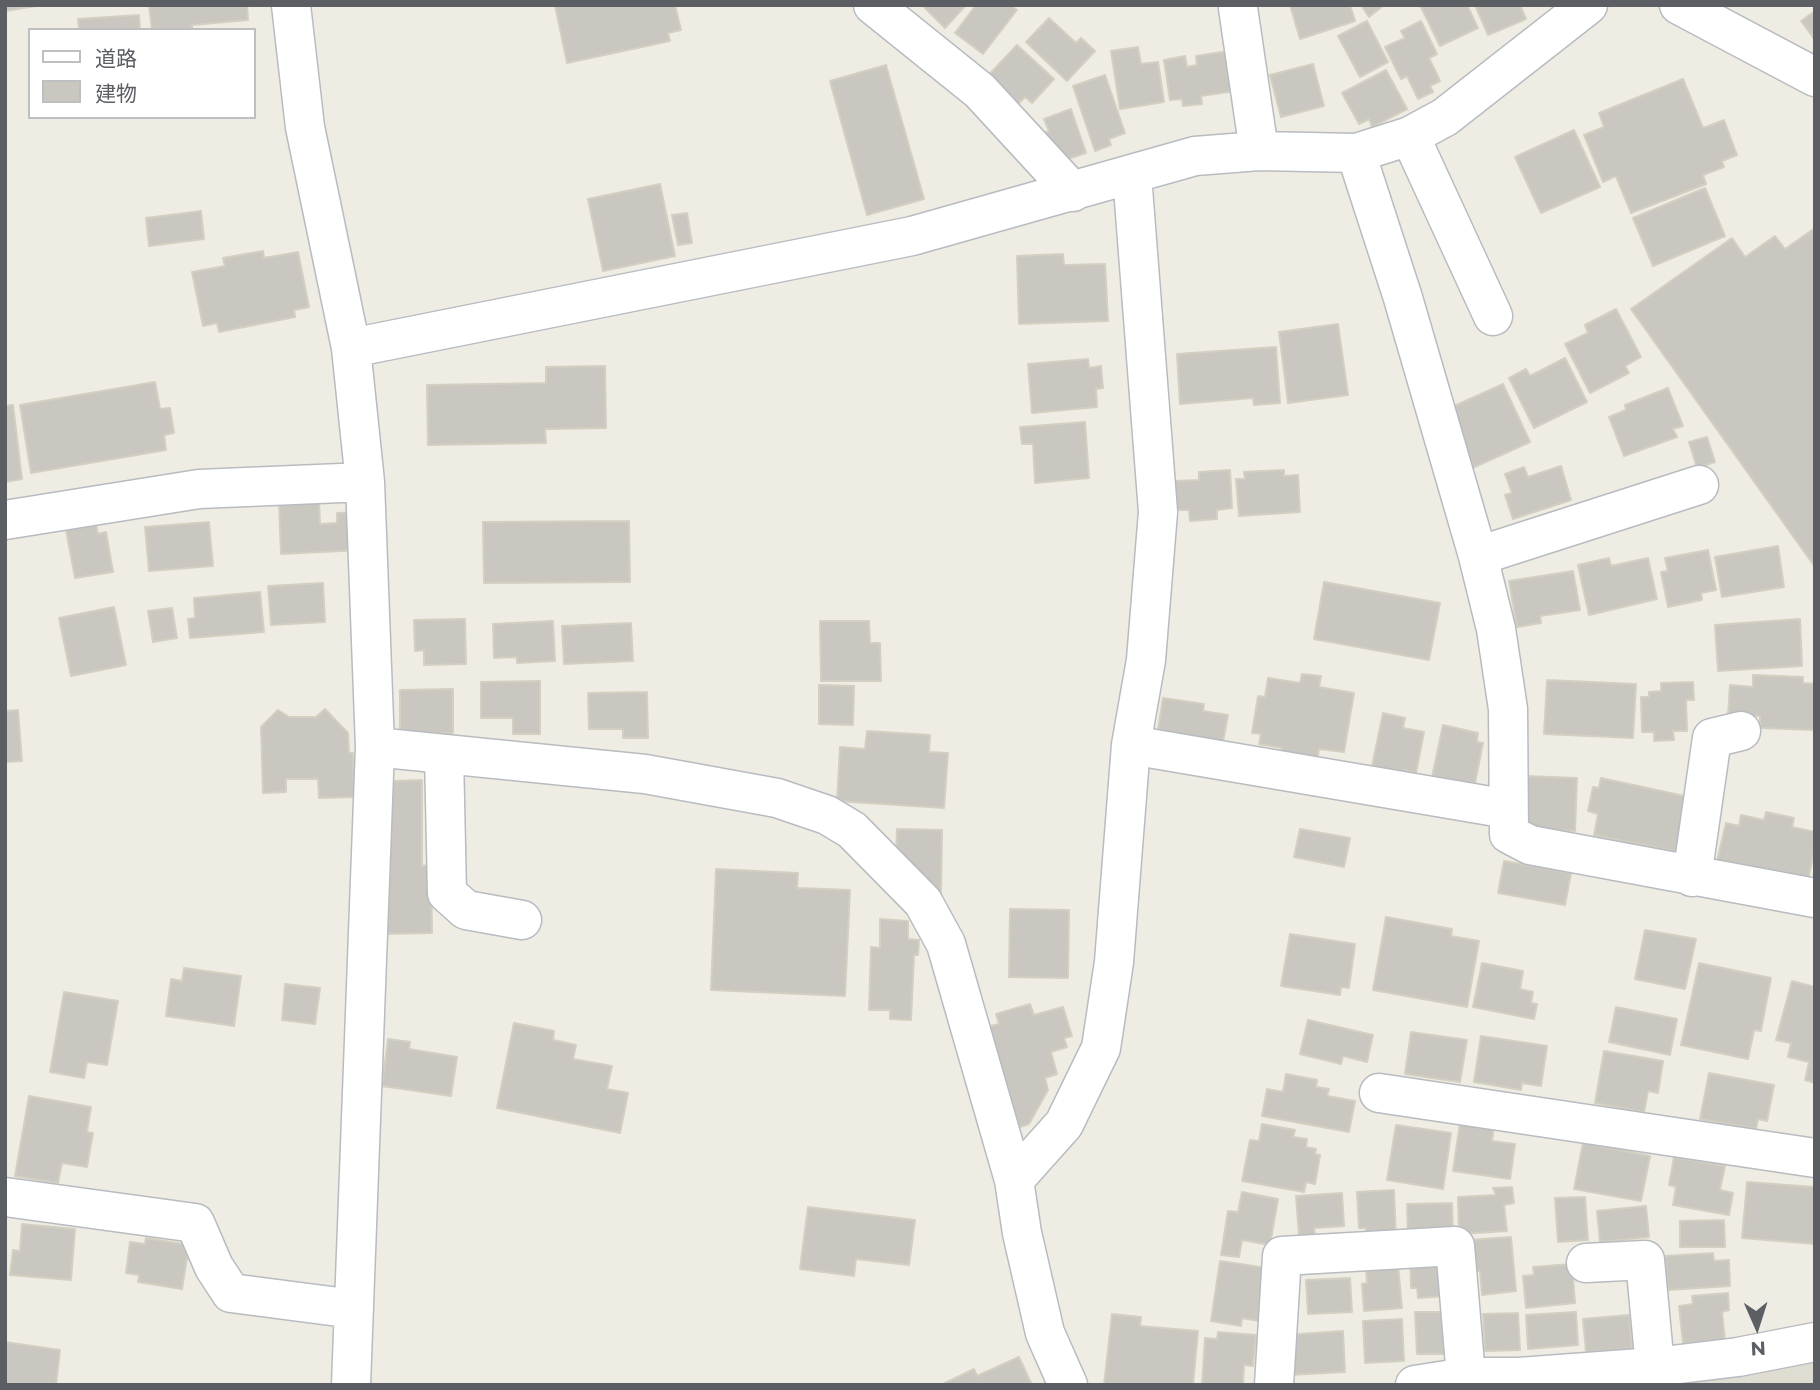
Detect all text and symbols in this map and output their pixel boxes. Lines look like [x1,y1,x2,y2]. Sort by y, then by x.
legend [28,28,256,119]
text: 道路 [95,46,137,71]
text: 建物 [95,81,137,106]
north arrow [1722,1292,1792,1362]
text: N [1750,1337,1766,1360]

